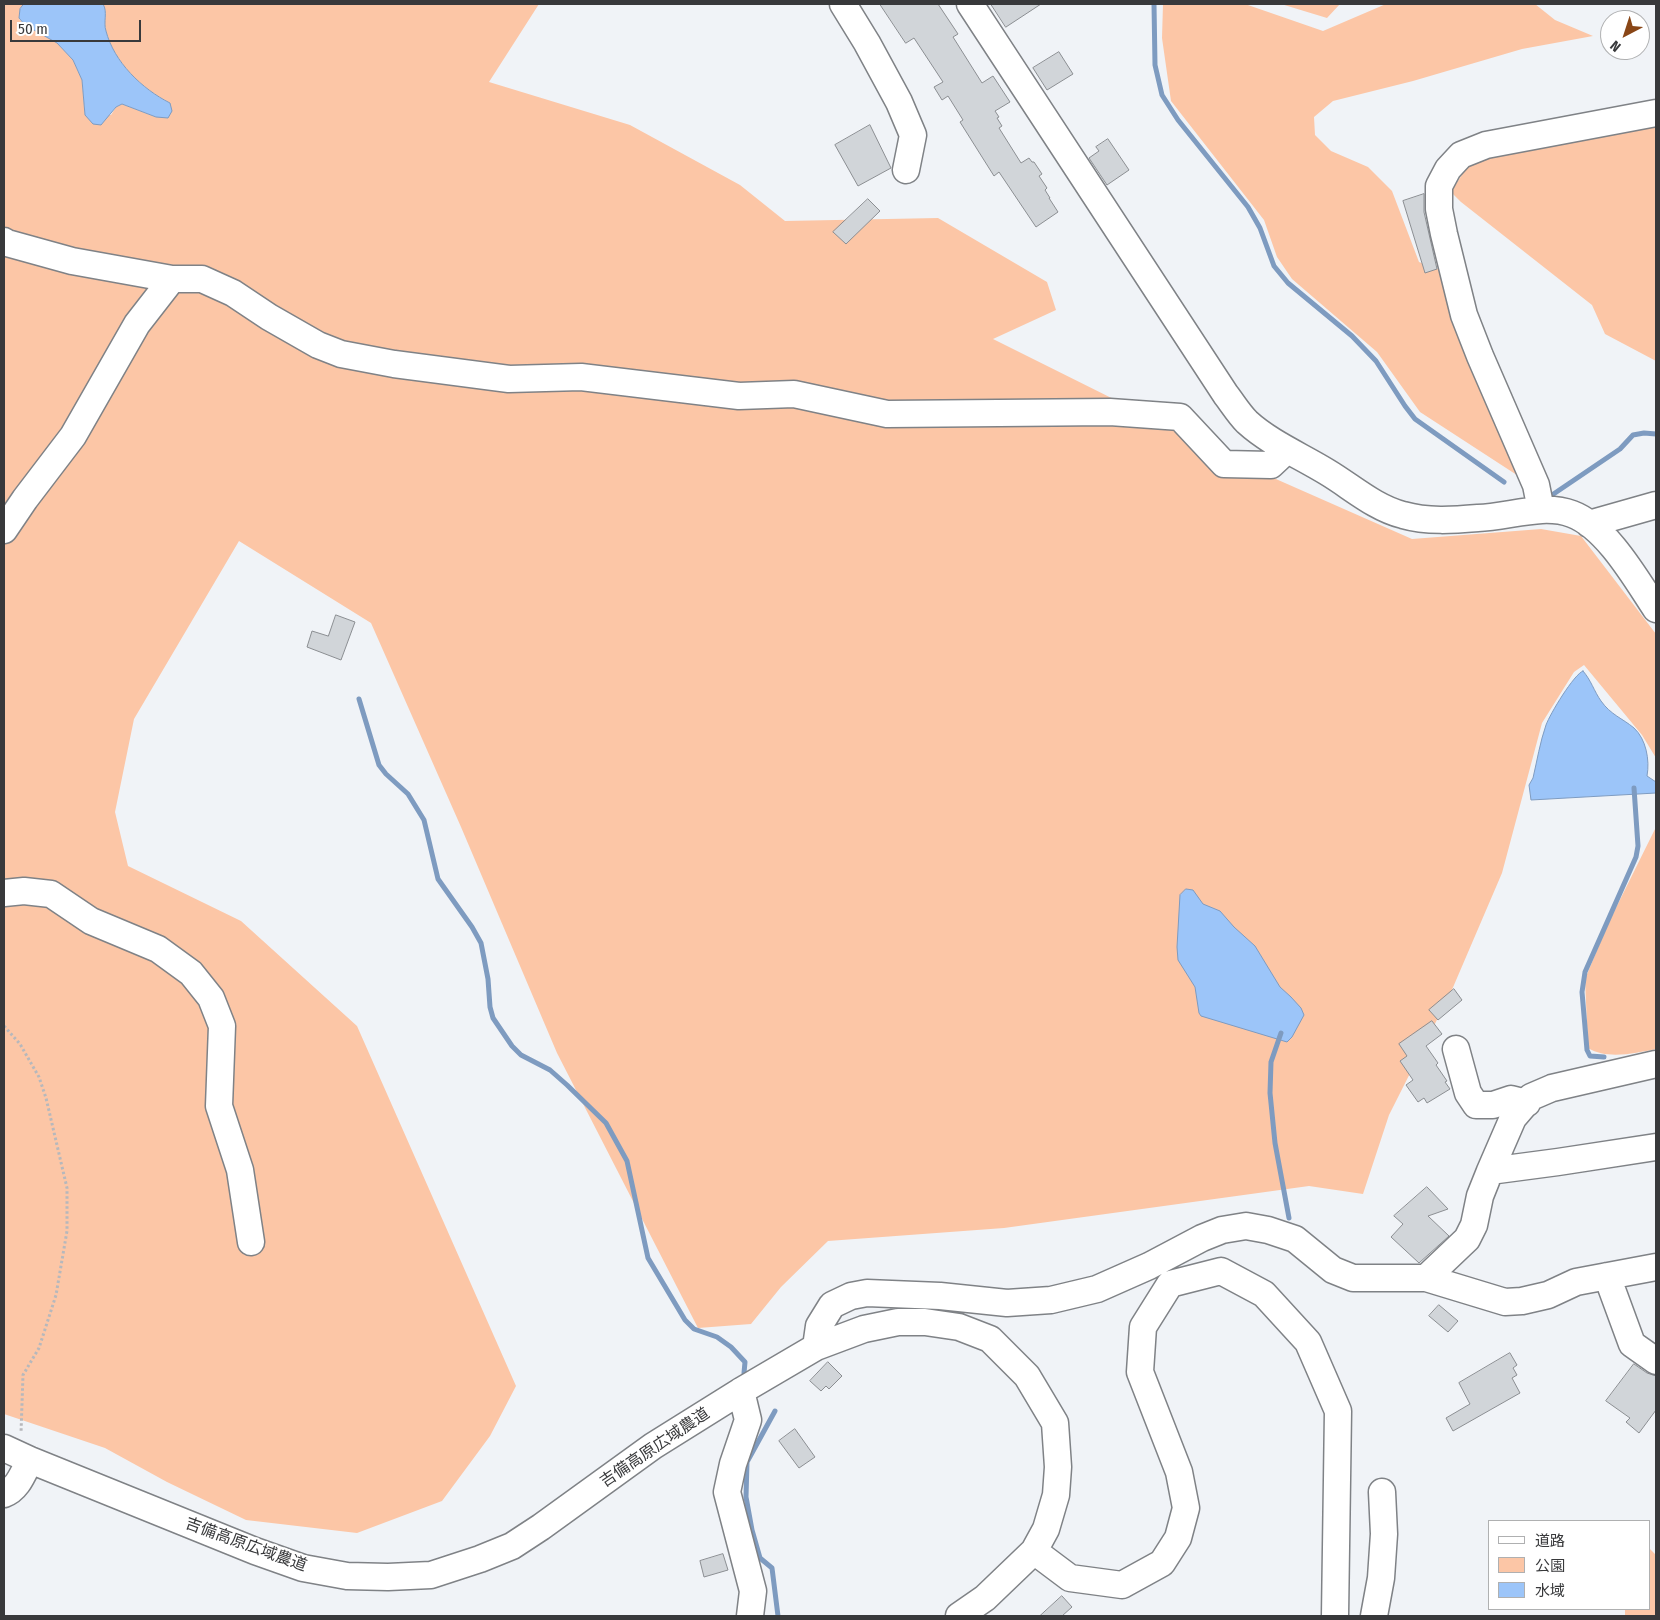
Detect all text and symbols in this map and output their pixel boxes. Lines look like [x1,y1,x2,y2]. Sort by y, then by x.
scale bar [12,10,144,42]
north arrow [1600,10,1650,60]
text: 50 m [18,20,48,38]
text: N [1607,37,1624,55]
street label: 吉備高原広域農道 [597,1404,713,1492]
street label: 吉備高原広域農道 [183,1514,309,1576]
legend [1488,1520,1650,1610]
text: 道路 [1535,1532,1565,1550]
text: 公園 [1535,1557,1565,1575]
text: 水域 [1535,1582,1565,1600]

